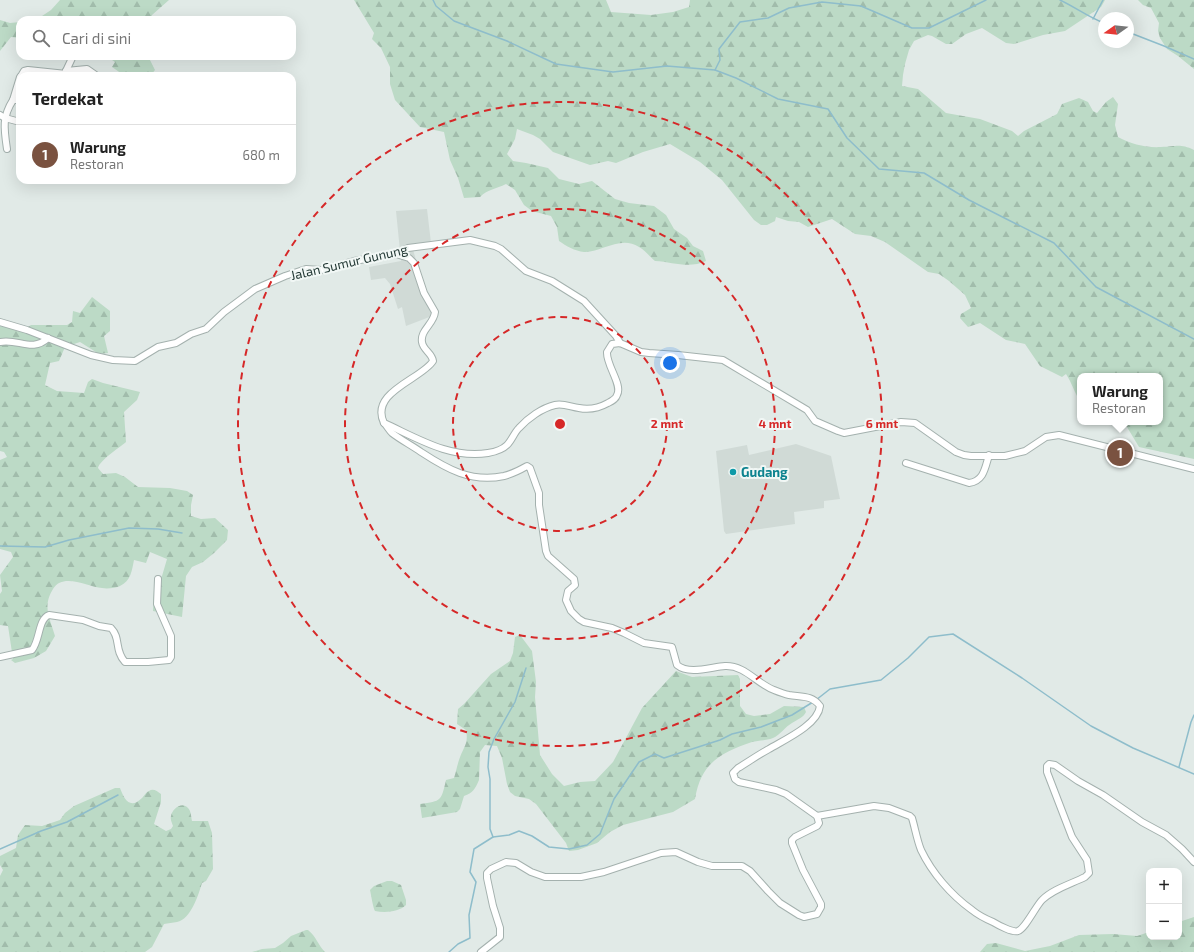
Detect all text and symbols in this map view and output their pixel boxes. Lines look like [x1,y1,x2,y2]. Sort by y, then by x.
north arrow [1098,12,1134,48]
search box [16,16,296,60]
icon: search [30,27,52,49]
text: Cari di sini [62,29,131,47]
text: Terdekat [32,88,103,108]
text: Warung [70,138,126,156]
text: 1 [42,147,48,163]
text: 680 m [243,147,280,163]
text: Restoran [70,156,124,172]
street label: Jalan Sumur Gunung [289,241,409,283]
your location [660,353,680,373]
popup [1077,373,1163,425]
text: Warung [1092,382,1148,400]
text: Restoran [1092,400,1146,416]
text: 2 mnt [651,416,683,430]
text: 4 mnt [759,416,792,430]
text: 6 mnt [866,416,898,430]
centre of rings [553,417,567,431]
pin: 1 [1107,438,1133,468]
place label: Gudang [741,464,788,480]
marker: Gudang [728,467,738,477]
map controls [1146,868,1182,940]
button: + [1146,868,1182,904]
button: − [1146,904,1182,940]

